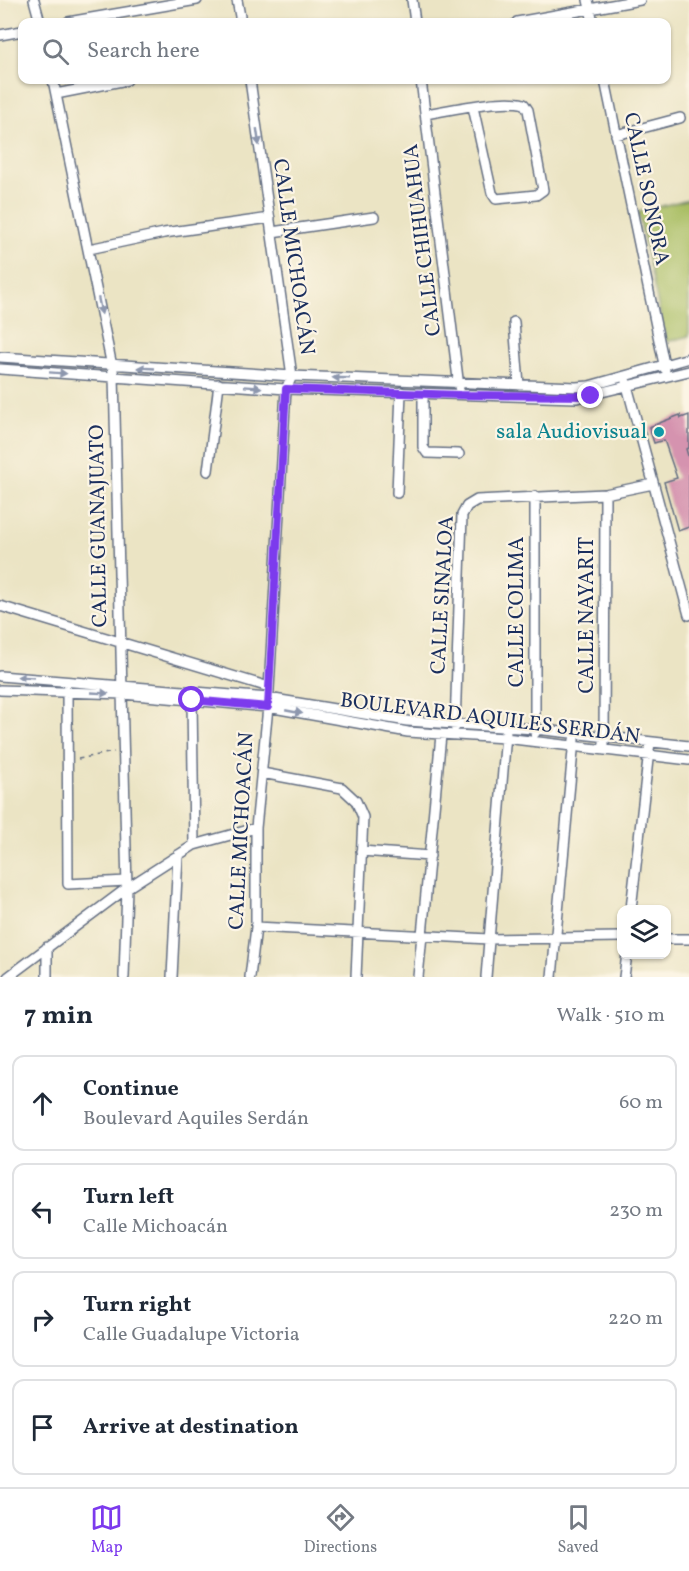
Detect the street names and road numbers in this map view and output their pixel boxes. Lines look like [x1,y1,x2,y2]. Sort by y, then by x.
street label: CALLE SONORA [616,110,676,268]
street label: CALLE CHIHUAHUA [397,142,449,338]
street label: CALLE MICHOACÁN [265,157,321,357]
street label: CALLE GUANAJUATO [83,424,115,628]
street label: CALLE SINALOA [424,515,462,675]
street label: CALLE COLIMA [503,536,532,687]
street label: CALLE NAYARIT [573,537,602,693]
street label: BOULEVARD AQUILES SERDÁN [338,686,642,752]
street label: CALLE MICHOACÁN [222,731,262,931]

